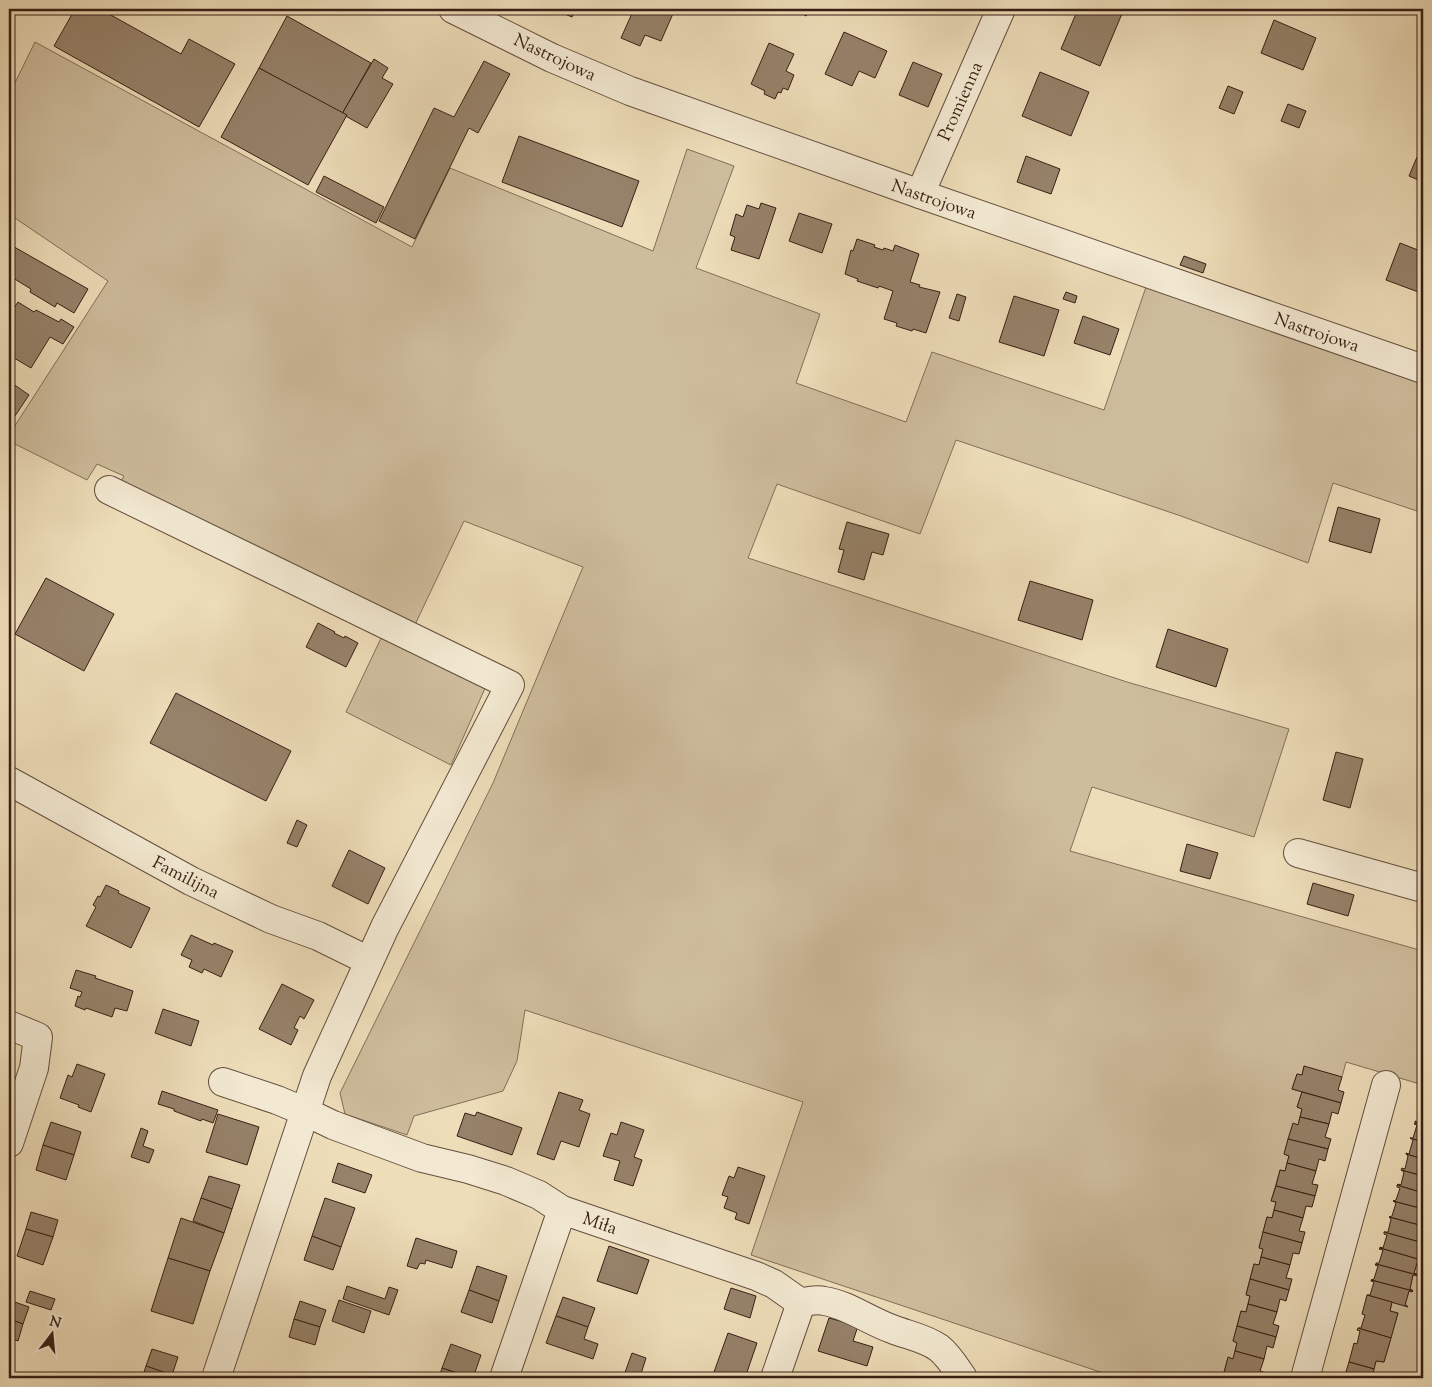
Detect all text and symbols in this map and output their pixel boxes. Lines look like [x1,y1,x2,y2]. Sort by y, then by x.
street label: Nastrojowa [509,28,600,89]
street label: Promienna [933,58,991,146]
street label: Nastrojowa [887,174,979,228]
street label: Nastrojowa [1270,307,1362,361]
street label: Familijna [147,851,223,907]
street label: Miła [579,1207,620,1243]
north arrow [28,1310,78,1360]
text: N [47,1312,63,1335]

